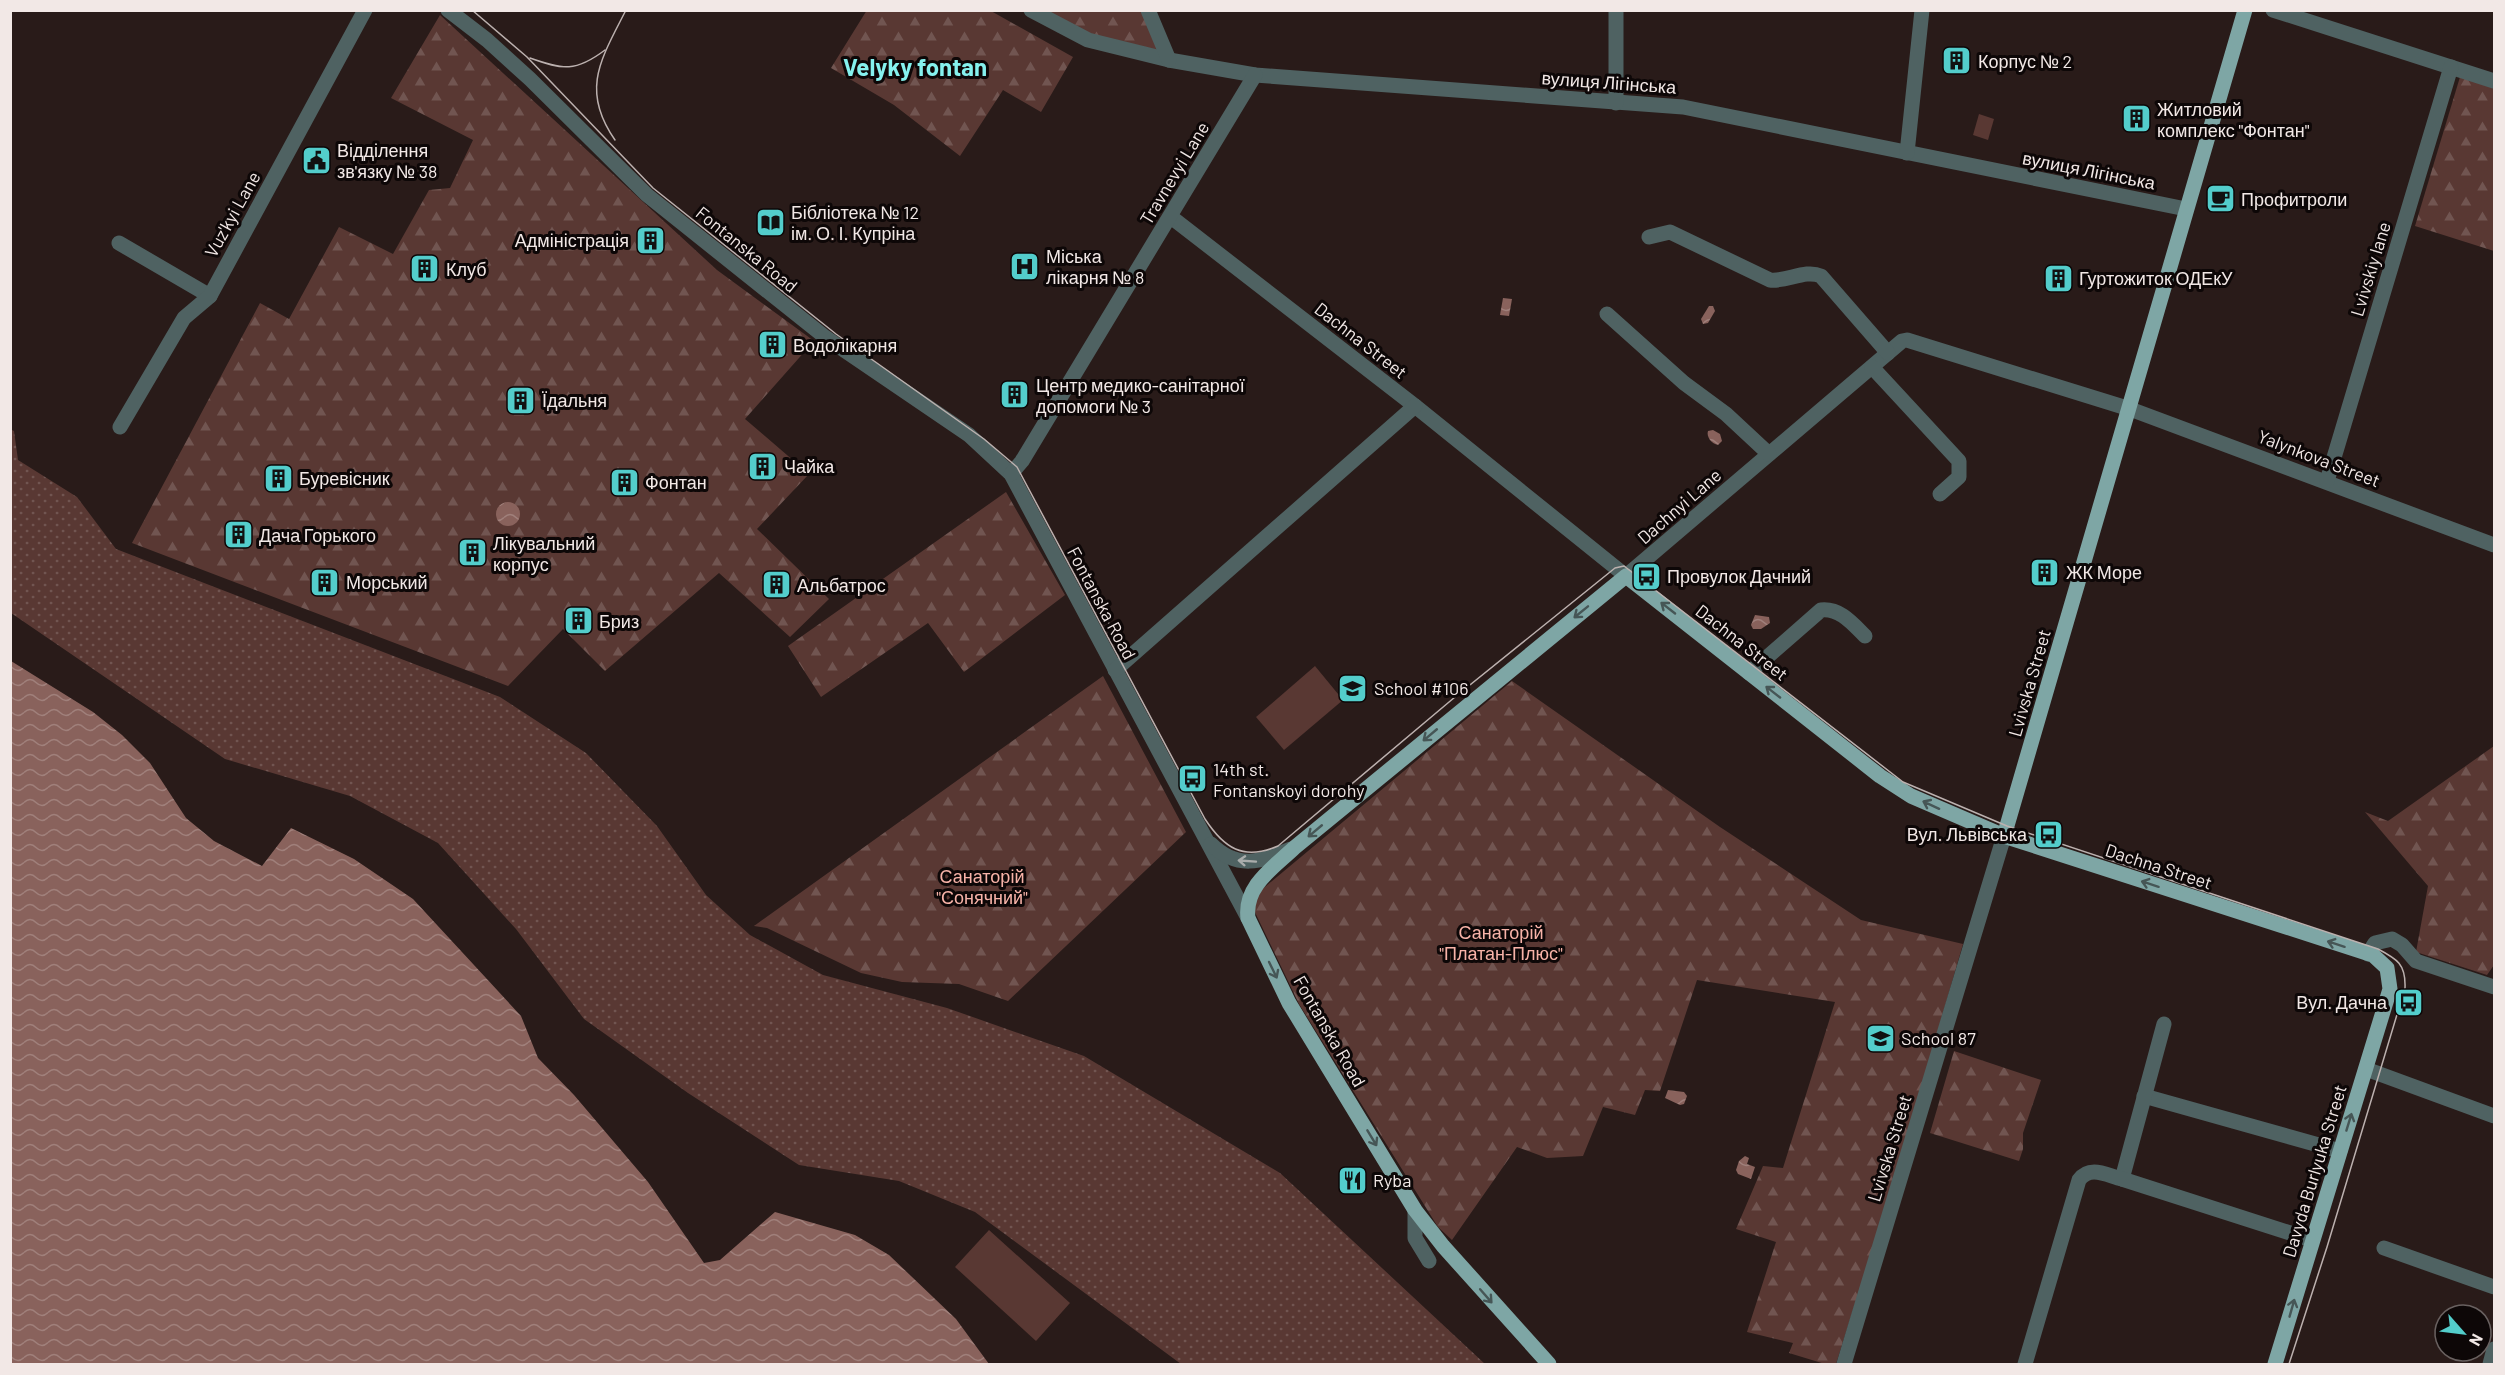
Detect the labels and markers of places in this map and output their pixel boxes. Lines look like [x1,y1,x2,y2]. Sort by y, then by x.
building icon: Корпус № 2 [1941,45,1973,77]
place label: Корпус № 2 [1978,50,2072,72]
place label: Житловий комплекс "Фонтан" [2157,98,2310,141]
building icon: Житловий комплекс "Фонтан" [2120,103,2152,135]
place label: Відділення зв'язку № 38 [337,139,437,182]
public building icon: Відділення зв'язку № 38 [300,144,332,176]
cafe icon: Профитроли [2204,183,2236,215]
place label: Профитроли [2241,188,2347,210]
place label: Бібліотека № 12 ім. О. І. Купріна [791,201,919,244]
library icon: Бібліотека № 12 ім. О. І. Купріна [754,206,786,238]
building icon: Адміністрація [634,224,666,256]
place label: Адміністрація [515,229,629,251]
place label: Міська лікарня № 8 [1046,245,1144,288]
hospital icon: Міська лікарня № 8 [1009,250,1041,282]
building icon: Клуб [409,253,441,285]
place label: Клуб [446,258,487,280]
building icon: Гуртожиток ОДЕкУ [2042,262,2074,294]
place label: Гуртожиток ОДЕкУ [2079,267,2233,289]
building icon: Водолікарня [756,329,788,361]
place label: Водолікарня [793,334,897,356]
place label: Центр медико-санітарної допомоги № 3 [1036,374,1245,417]
building icon: Центр медико-санітарної допомоги № 3 [999,379,1031,411]
building icon: Їдальня [505,384,537,416]
place label: Їдальня [542,389,607,411]
building icon: Чайка [747,450,779,482]
place label: Чайка [784,455,835,477]
building icon: Буревісник [262,462,294,494]
building icon: Фонтан [608,466,640,498]
place label: Буревісник [299,467,390,489]
place label: Фонтан [645,471,707,493]
building icon: Дача Горького [222,519,254,551]
place label: Дача Горького [259,524,376,546]
place label: Лікувальний корпус [493,532,595,575]
building icon: Лікувальний корпус [456,537,488,569]
building icon: ЖК Море [2029,556,2061,588]
bus stop icon: Провулок Дачний [1630,560,1662,592]
place label: ЖК Море [2066,561,2142,583]
place label: Провулок Дачний [1667,565,1811,587]
building icon: Морський [309,566,341,598]
building icon: Альбатрос [760,569,792,601]
place label: Морський [346,571,428,593]
place label: Альбатрос [797,574,886,596]
building icon: Бриз [562,605,594,637]
place label: Бриз [599,610,639,632]
school or university icon: School #106 [1337,672,1369,704]
place label: School #106 [1374,677,1468,699]
place label: 14th st. Fontanskoyi dorohy [1213,758,1365,801]
bus stop icon: 14th st. Fontanskoyi dorohy [1176,763,1208,795]
bus stop icon: Вул. Львівська [2032,818,2064,850]
place label: Вул. Львівська [1907,823,2028,845]
bus stop icon: Вул. Дачна [2392,986,2424,1018]
place label: Вул. Дачна [2296,991,2388,1013]
school or university icon: School 87 [1864,1022,1896,1054]
place label: School 87 [1901,1027,1976,1049]
restaurant icon: Ryba [1336,1164,1368,1196]
place label: Ryba [1373,1169,1411,1191]

